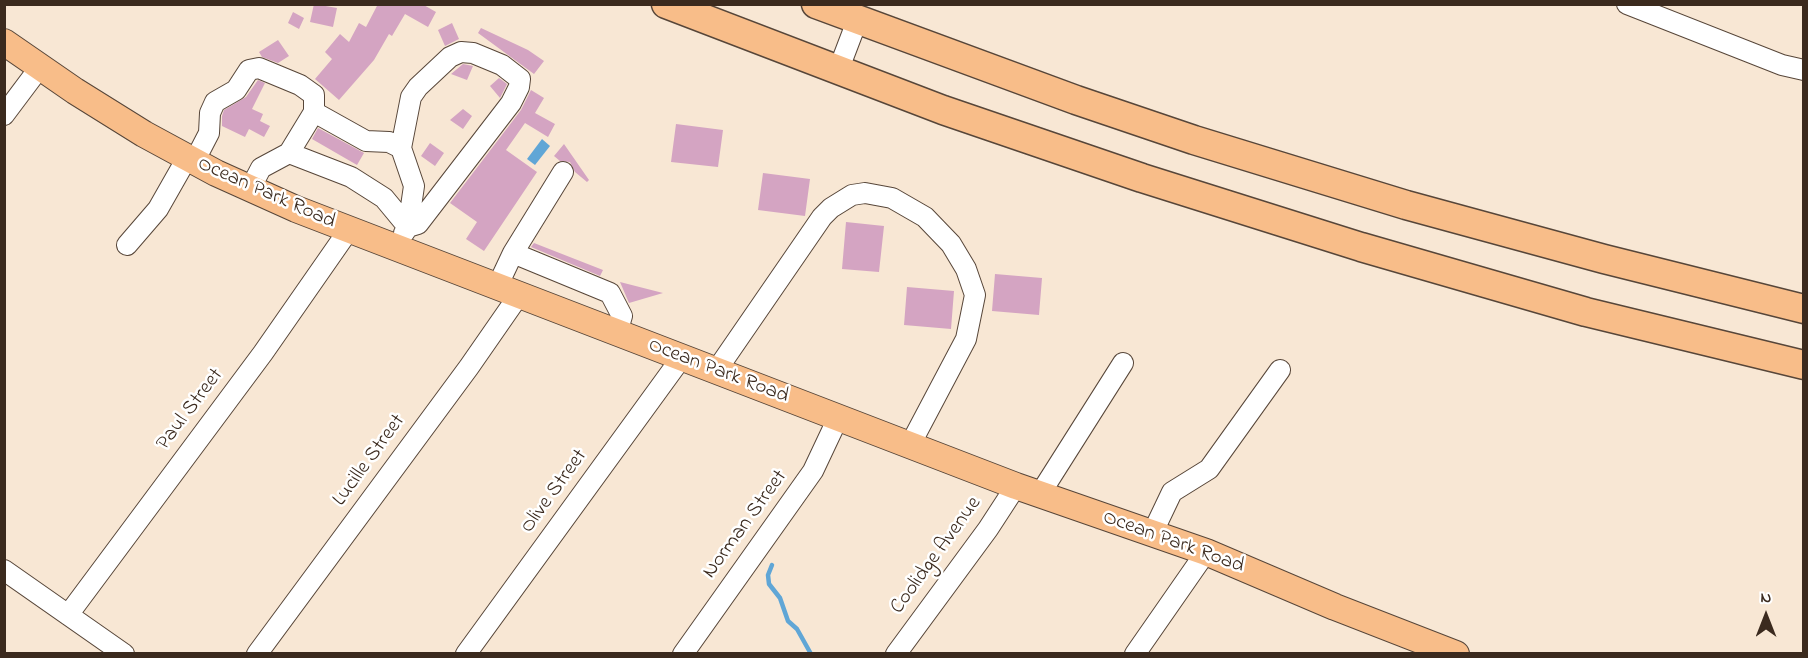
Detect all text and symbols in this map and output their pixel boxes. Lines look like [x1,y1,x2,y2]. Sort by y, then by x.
street label: Ocean Park Road [193,152,339,236]
street label: Ocean Park Road [644,334,792,410]
street label: Paul Street [152,364,230,456]
street label: Lucille Street [328,410,412,512]
street label: Olive Street [516,445,594,539]
street label: Norman Street [698,466,794,584]
street label: Coolidge Avenue [886,492,988,620]
street label: Ocean Park Road [1099,506,1247,580]
north arrow [1736,586,1796,646]
text: N [1761,586,1771,610]

